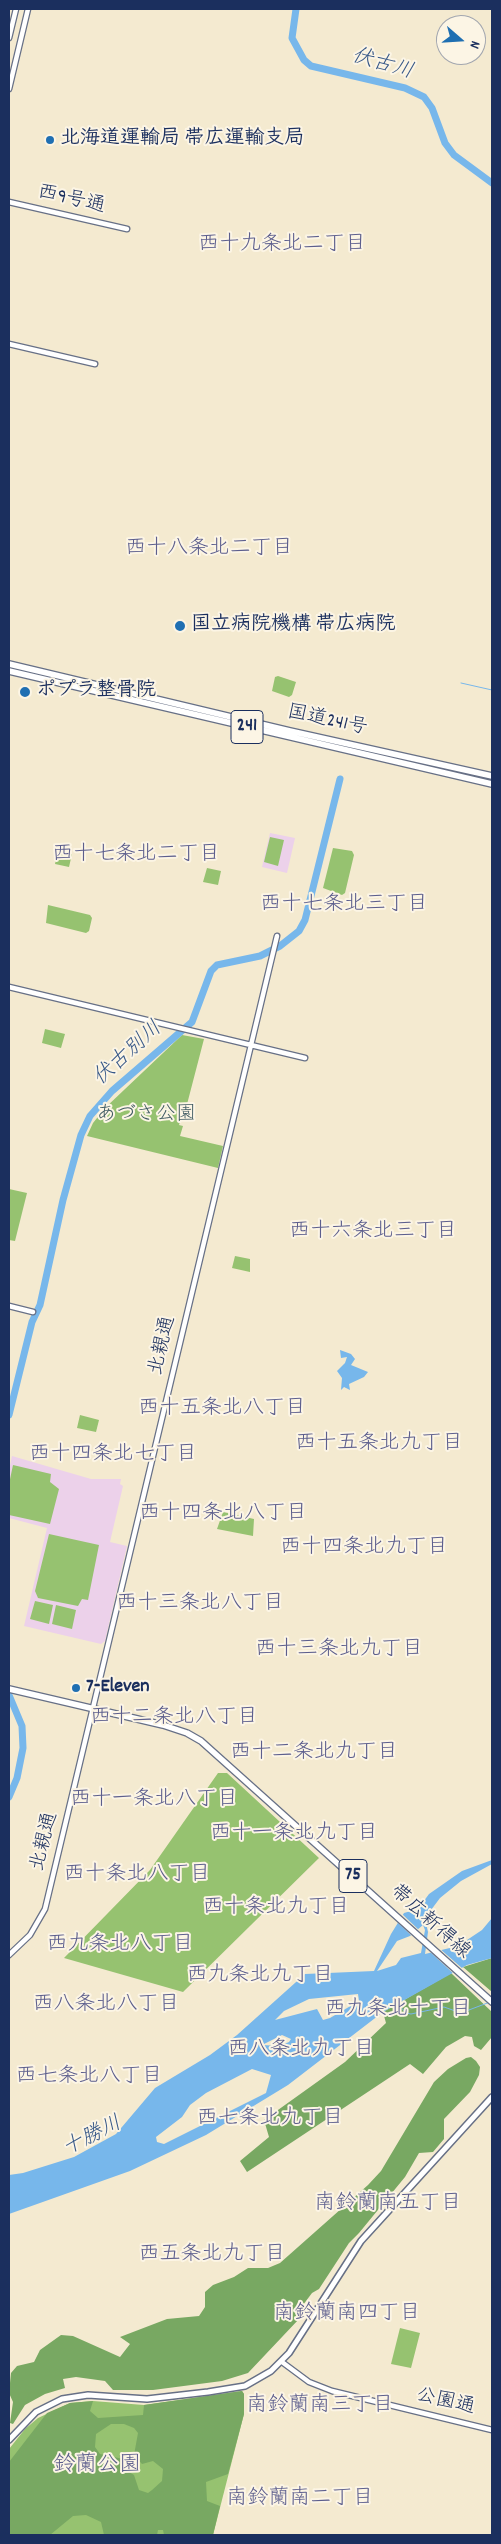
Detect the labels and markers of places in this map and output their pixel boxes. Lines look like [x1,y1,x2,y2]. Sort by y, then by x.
place label: 北海道運輸局 帯広運輸支局 [60,128,305,152]
marker: 北海道運輸局 帯広運輸支局 [44,134,56,146]
place label: 国立病院機構 帯広病院 [191,614,396,638]
marker: 国立病院機構 帯広病院 [173,619,187,633]
place label: ポプラ整骨院 [36,680,156,704]
marker: ポプラ整骨院 [18,685,32,699]
place label: 7-Eleven [86,1676,150,1700]
marker: 7-Eleven [70,1682,82,1694]

